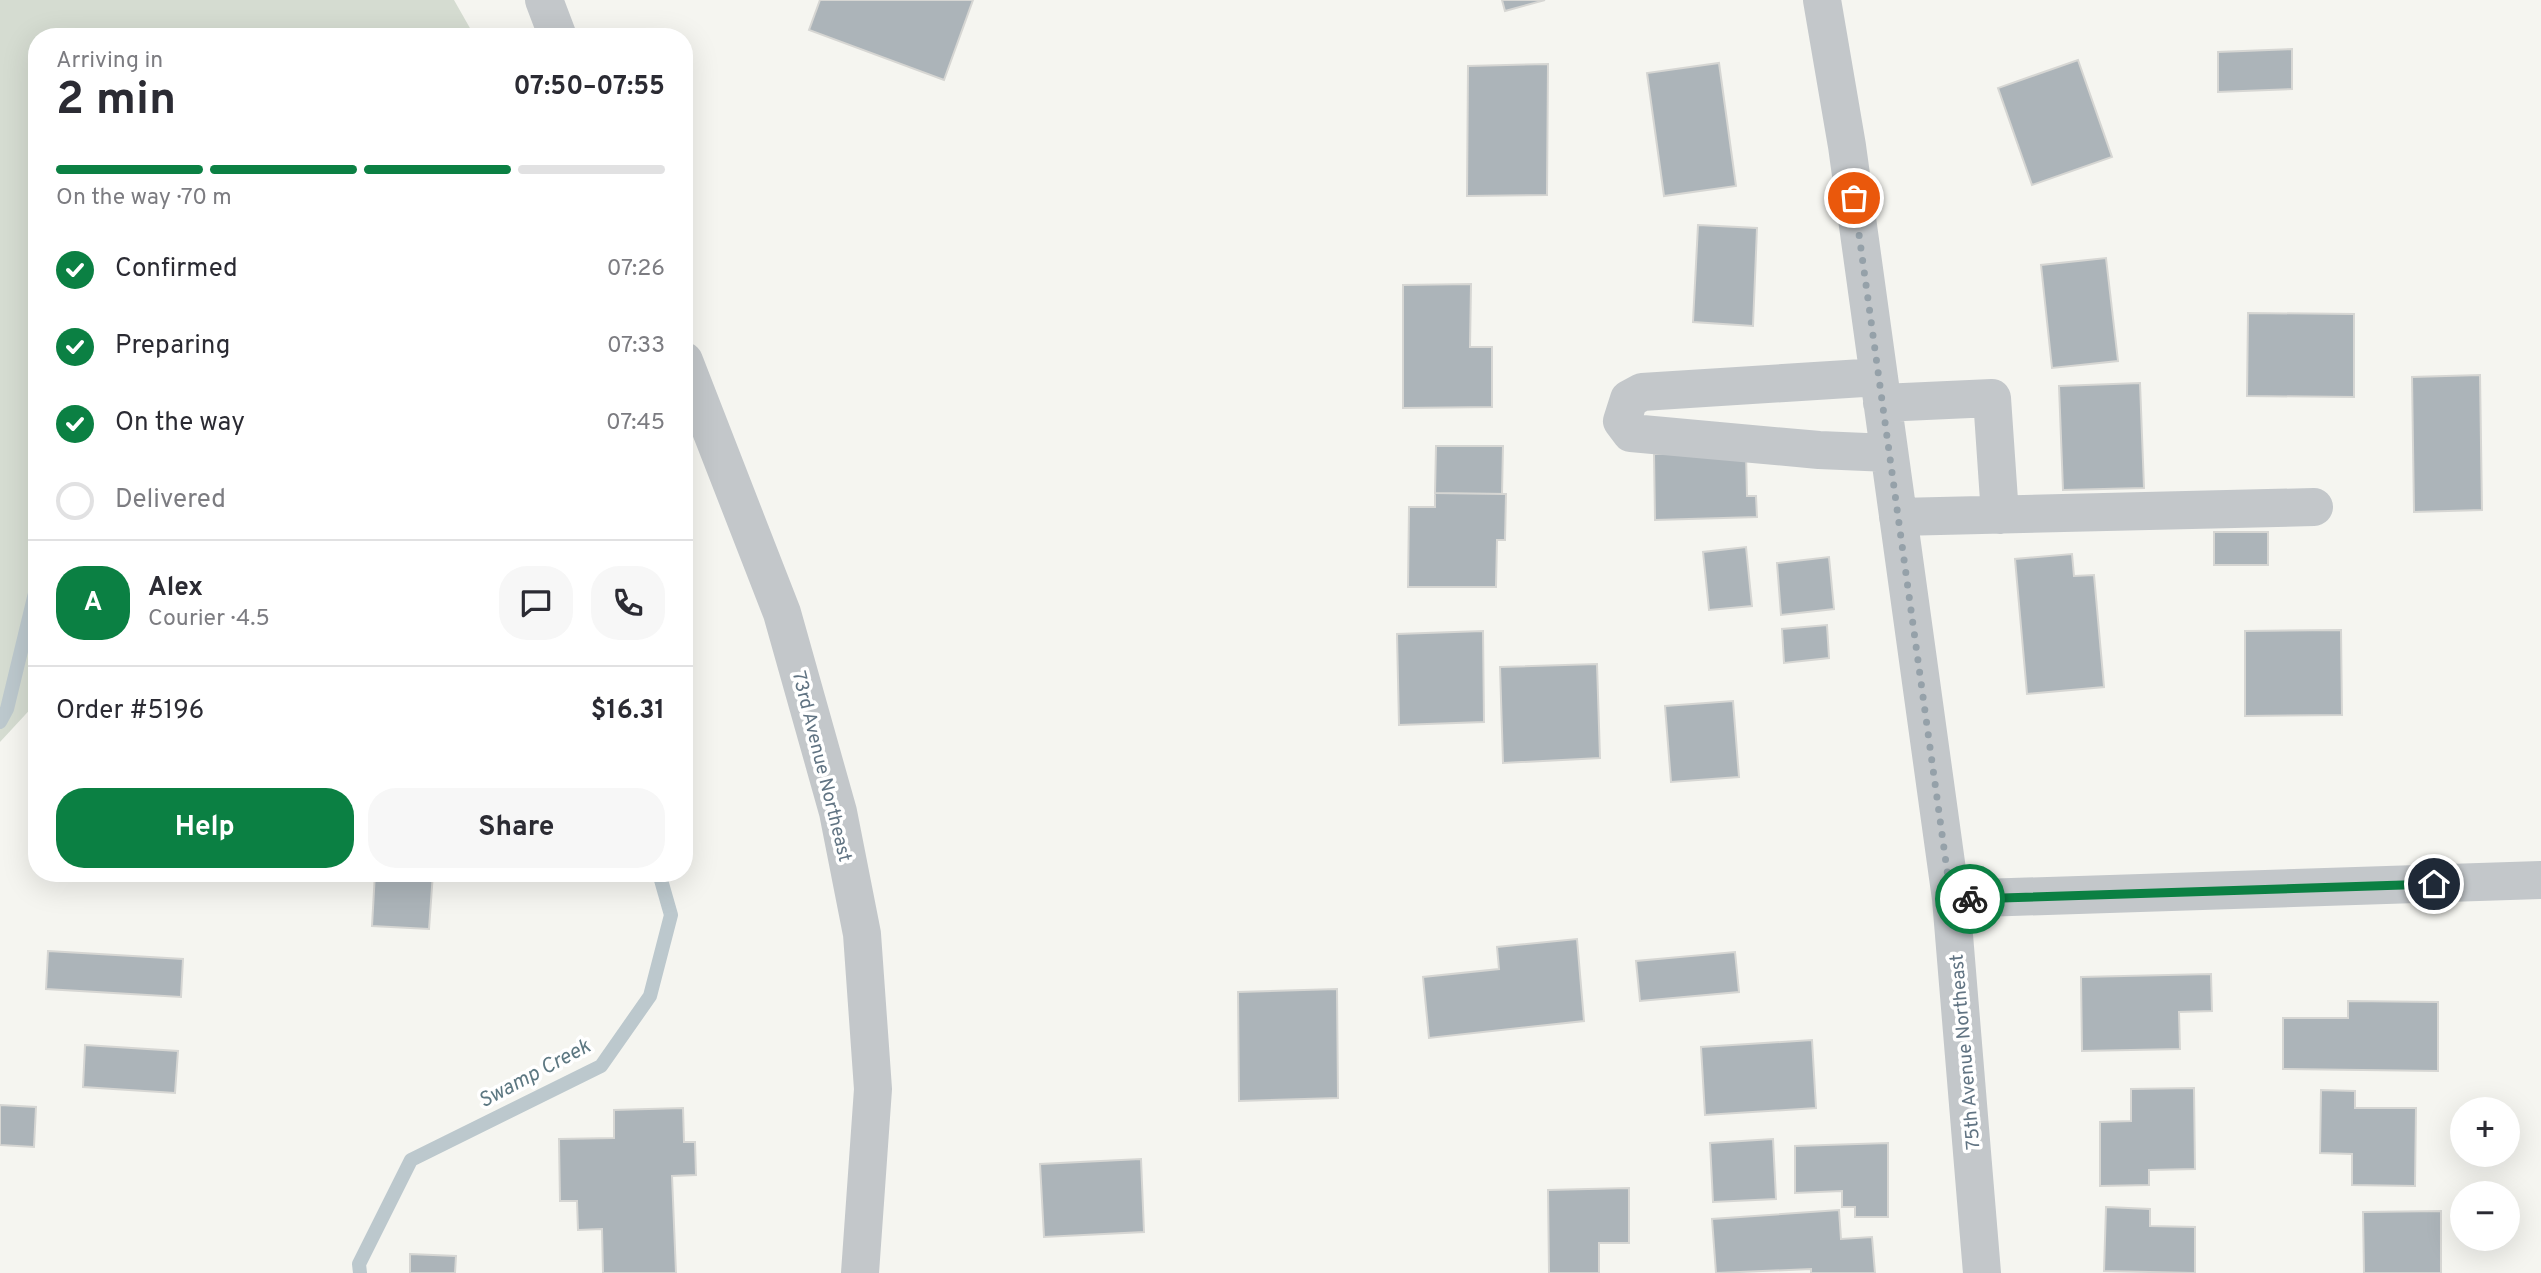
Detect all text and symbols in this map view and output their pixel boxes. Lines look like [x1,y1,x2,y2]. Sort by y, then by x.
text: Arriving in [56,47,163,76]
text: 07:50–07:55 [513,71,665,104]
text: 2 min [56,72,176,131]
pin [1824,168,1884,228]
icon: bag [1835,179,1873,217]
text: On the way · 70 m [56,184,232,213]
icon: check [56,251,94,289]
text: Confirmed [115,253,238,286]
text: 07:26 [607,255,665,284]
icon: check [56,328,94,366]
text: Preparing [115,330,230,363]
text: 07:33 [607,332,665,361]
icon: check [56,405,94,443]
text: On the way [115,407,245,440]
text: 07:45 [606,409,665,438]
text: Delivered [115,484,226,517]
button: chat [499,566,573,640]
button: phone [591,566,665,640]
text: Alex [148,572,203,605]
text: A [84,587,102,620]
text: Courier · 4.5 [148,605,270,634]
street label: 73rd Avenue Northeast [786,669,856,864]
text: Order #5196 [56,695,204,728]
text: $16.31 [591,695,665,728]
button: Help [56,788,354,868]
button: Share [368,788,665,868]
pin [2404,854,2464,914]
courier [1935,864,2005,934]
icon: home [2415,865,2453,903]
icon: bike [1951,880,1989,918]
street label: 75th Avenue Northeast [1945,953,1987,1151]
water label: Swamp Creek [474,1033,596,1115]
map controls [2450,1097,2520,1251]
button: + [2450,1097,2520,1167]
button: − [2450,1181,2520,1251]

